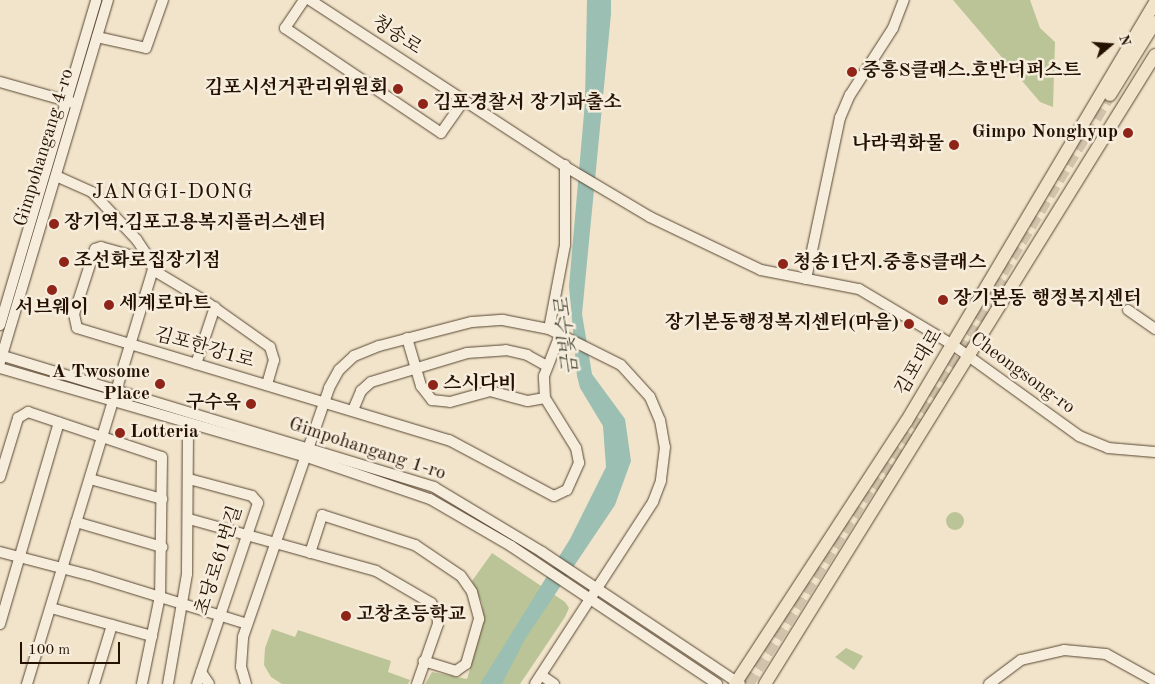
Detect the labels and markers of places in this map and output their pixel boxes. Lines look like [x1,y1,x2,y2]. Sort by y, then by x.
place label: 중흥S클래스.호반더퍼스트 [862,61,1081,83]
marker: 중흥S클래스.호반더퍼스트 [846,66,858,78]
place label: 김포시선거관리위원회 [204,78,388,100]
marker: 김포시선거관리위원회 [392,83,404,95]
place label: 김포경찰서 장기파출소 [433,93,622,115]
marker: 김포경찰서 장기파출소 [417,98,429,110]
place label: Gimpo Nonghyup [972,122,1118,144]
marker: Gimpo Nonghyup [1122,127,1134,139]
place label: 나라퀵화물 [852,134,944,156]
marker: 나라퀵화물 [948,139,960,151]
place label: 장기역.김포고용복지플러스센터 [64,213,326,235]
marker: 장기역.김포고용복지플러스센터 [48,218,60,230]
place label: 조선화로집장기점 [74,251,221,273]
place label: 청송1단지.중흥S클래스 [793,253,986,275]
marker: 조선화로집장기점 [58,256,70,268]
marker: 청송1단지.중흥S클래스 [777,258,789,270]
marker: 서브웨이 [46,284,58,296]
place label: 장기본동 행정복지센터 [953,289,1142,311]
place label: 세계로마트 [119,294,211,316]
marker: 장기본동 행정복지센터 [937,294,949,306]
place label: 서브웨이 [15,298,89,320]
marker: 세계로마트 [103,299,115,311]
place label: 장기본동행정복지센터(마을) [665,313,899,335]
marker: 장기본동행정복지센터(마을) [903,318,915,330]
place label: A Twosome Place [52,362,150,406]
place label: 스시다비 [443,374,516,396]
marker: A Twosome Place [154,378,166,390]
marker: 스시다비 [427,379,439,391]
place label: 구수옥 [186,393,241,415]
marker: 구수옥 [245,398,257,410]
place label: Lotteria [130,422,199,444]
marker: Lotteria [114,427,126,439]
place label: 고창초등학교 [356,605,466,627]
marker: 고창초등학교 [340,610,352,622]

